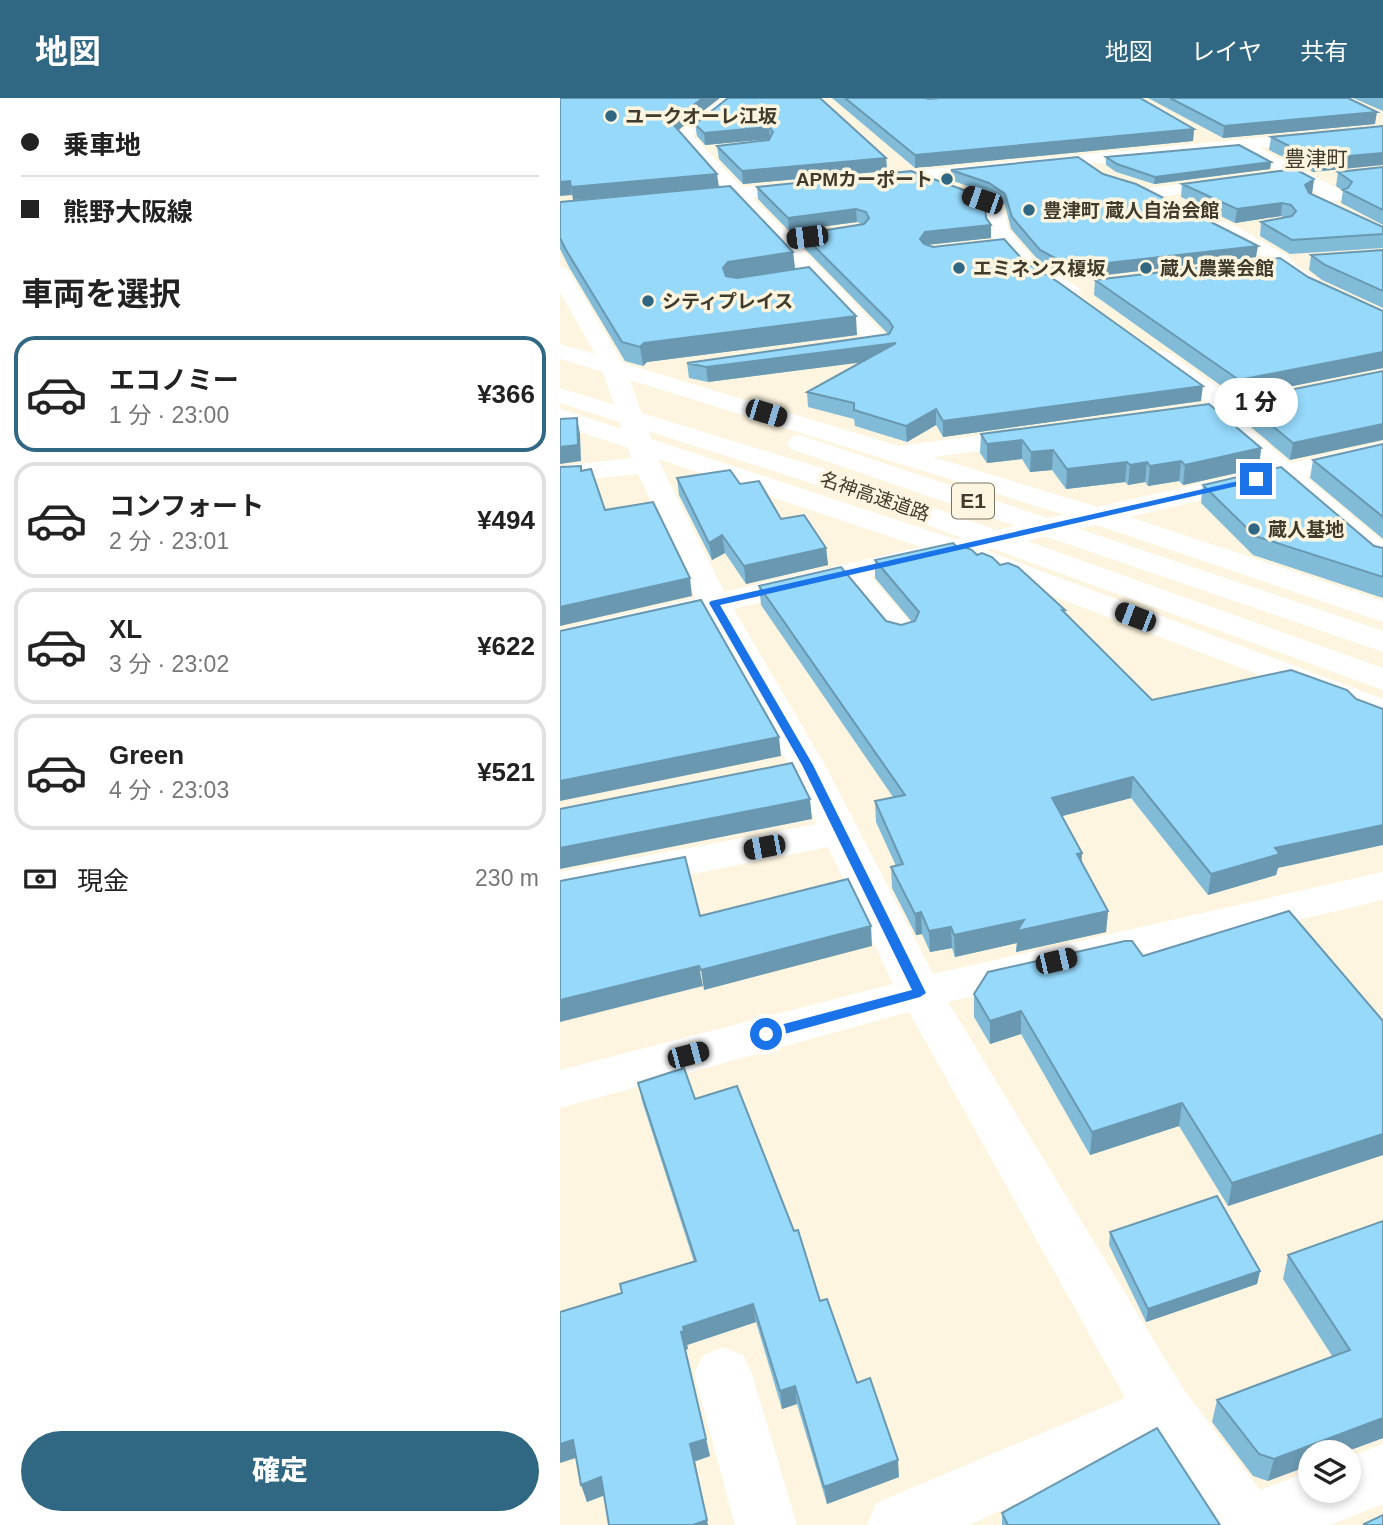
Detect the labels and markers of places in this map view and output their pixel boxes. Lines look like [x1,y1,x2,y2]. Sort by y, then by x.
place label: ユークオーレ江坂 [625,106,777,127]
marker: ユークオーレ江坂 [603,108,619,124]
place label: APMカーポート [796,169,933,190]
marker: APMカーポート [939,171,955,187]
place label: 豊津町 蔵人自治会館 [1043,200,1219,221]
marker: 豊津町 蔵人自治会館 [1021,202,1037,218]
place label: エミネンス榎坂 [973,258,1106,279]
place label: 蔵人農業会館 [1160,258,1274,279]
marker: エミネンス榎坂 [951,260,967,276]
marker: 蔵人農業会館 [1138,260,1154,276]
place label: シティプレイス [662,291,793,312]
marker: シティプレイス [640,293,656,309]
place label: 蔵人基地 [1268,519,1344,540]
marker: 蔵人基地 [1246,521,1262,537]

